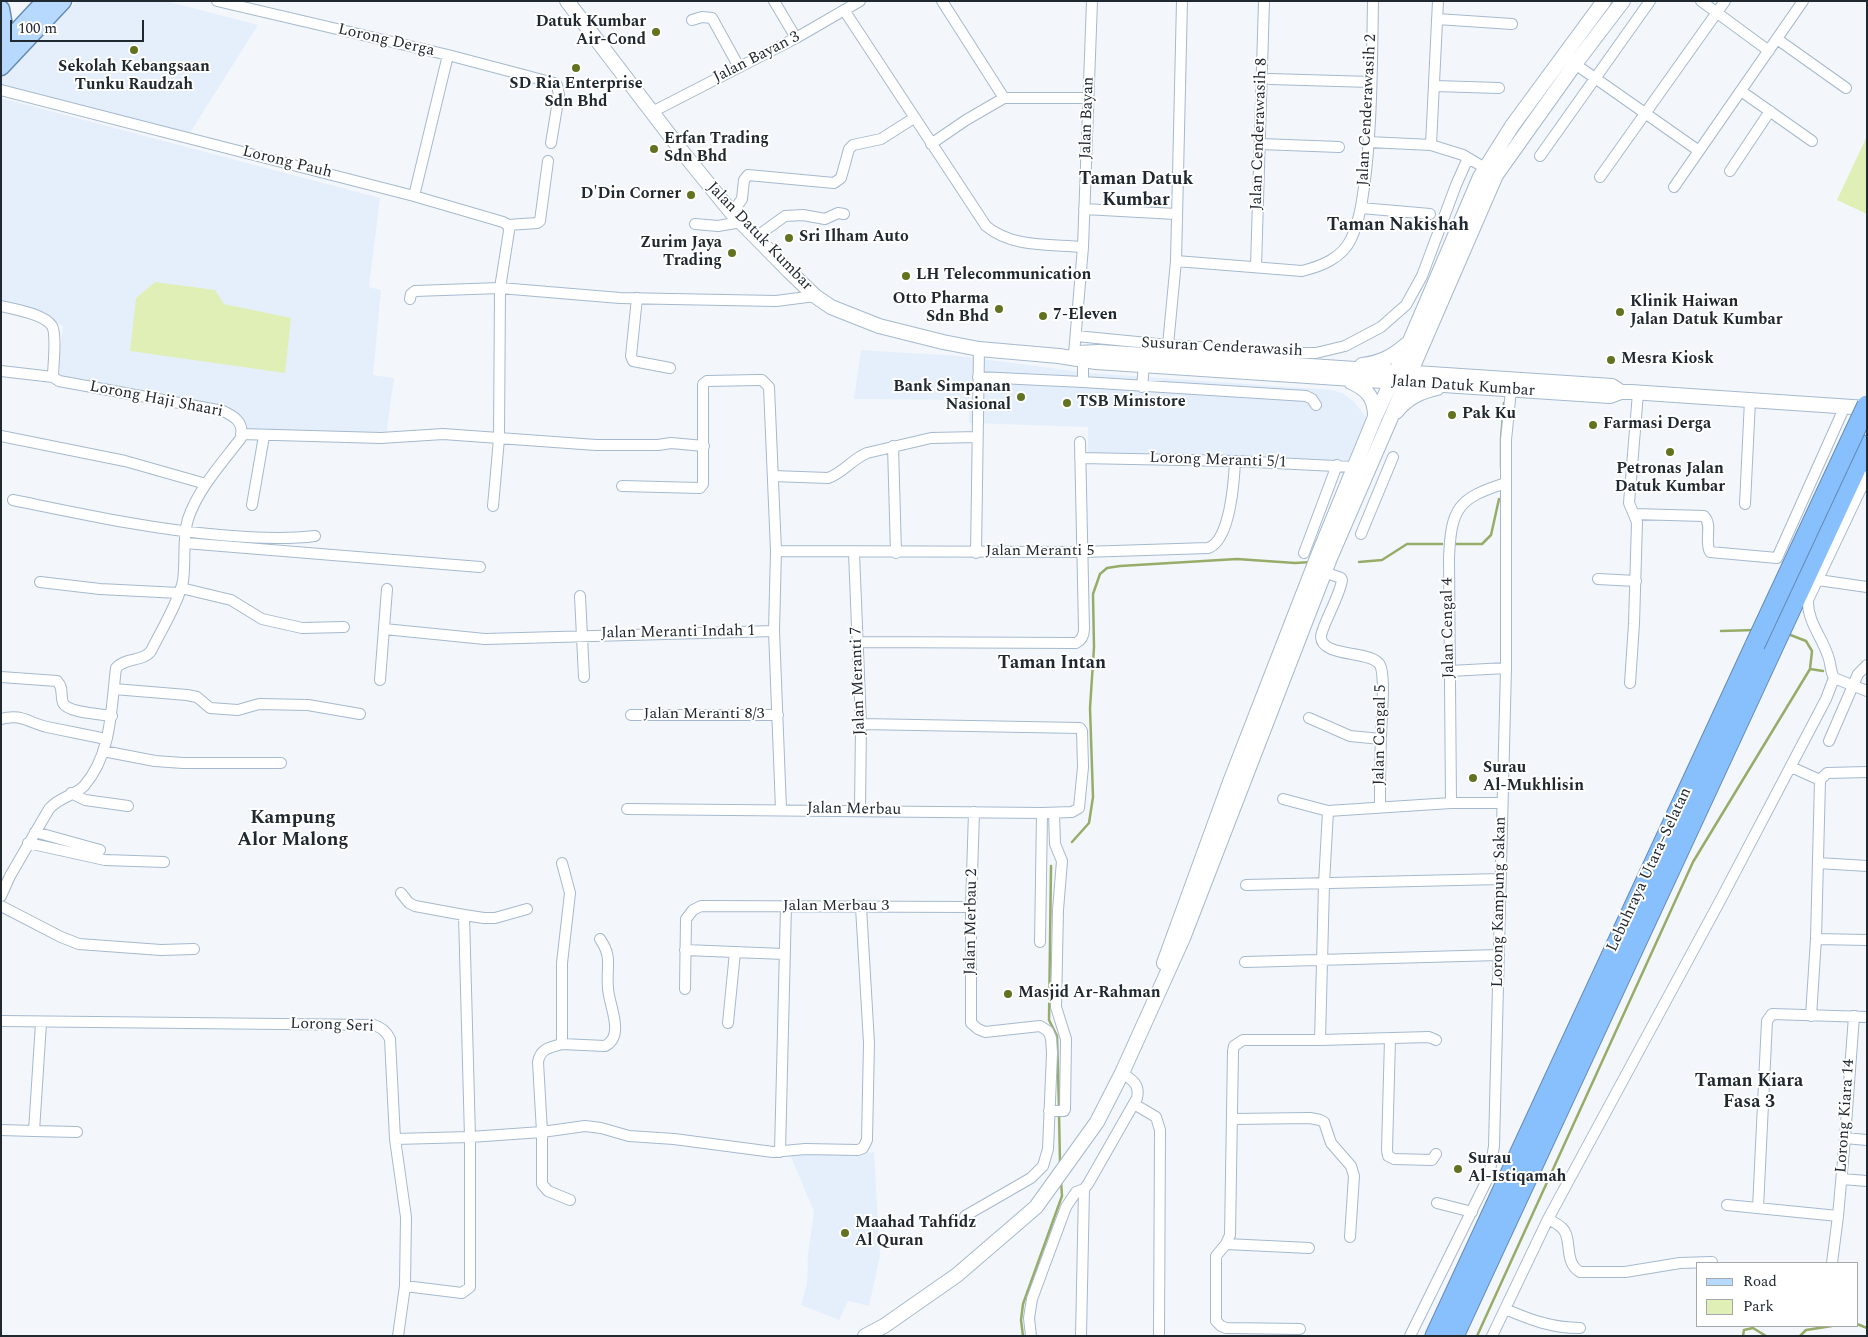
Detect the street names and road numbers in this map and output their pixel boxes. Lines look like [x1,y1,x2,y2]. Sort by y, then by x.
street label: Lorong Derga [336,21,436,61]
street label: Jalan Bayan 3 [711,28,803,88]
street label: Jalan Cenderawasih 2 [1354,34,1382,186]
street label: Jalan Cenderawasih 8 [1248,58,1272,210]
street label: Jalan Bayan [1077,76,1099,160]
street label: Lorong Pauh [240,143,334,183]
street label: Jalan Datuk Kumbar [702,179,816,295]
street label: Susuran Cenderawasih [1141,334,1303,362]
street label: Jalan Datuk Kumbar [1391,372,1535,402]
street label: Lorong Haji Shaari [88,378,224,422]
street label: Lorong Meranti 5/1 [1149,449,1287,473]
street label: Jalan Meranti 5 [986,542,1094,562]
street label: Jalan Cengal 4 [1439,577,1459,679]
street label: Jalan Meranti Indah 1 [601,622,755,644]
street label: Jalan Meranti 7 [848,626,870,736]
street label: Jalan Cengal 5 [1371,684,1391,786]
street label: Jalan Meranti 8/3 [644,705,764,725]
street label: Lebuhraya Utara–Selatan [1603,785,1697,955]
street label: Jalan Merbau [807,800,901,820]
street label: Lorong Kampung Sakan [1489,816,1511,988]
street label: Jalan Merbau 2 [961,869,983,975]
street label: Jalan Merbau 3 [783,897,889,917]
street label: Lorong Seri [290,1015,374,1037]
street label: Lorong Kiara 14 [1832,1058,1860,1174]

